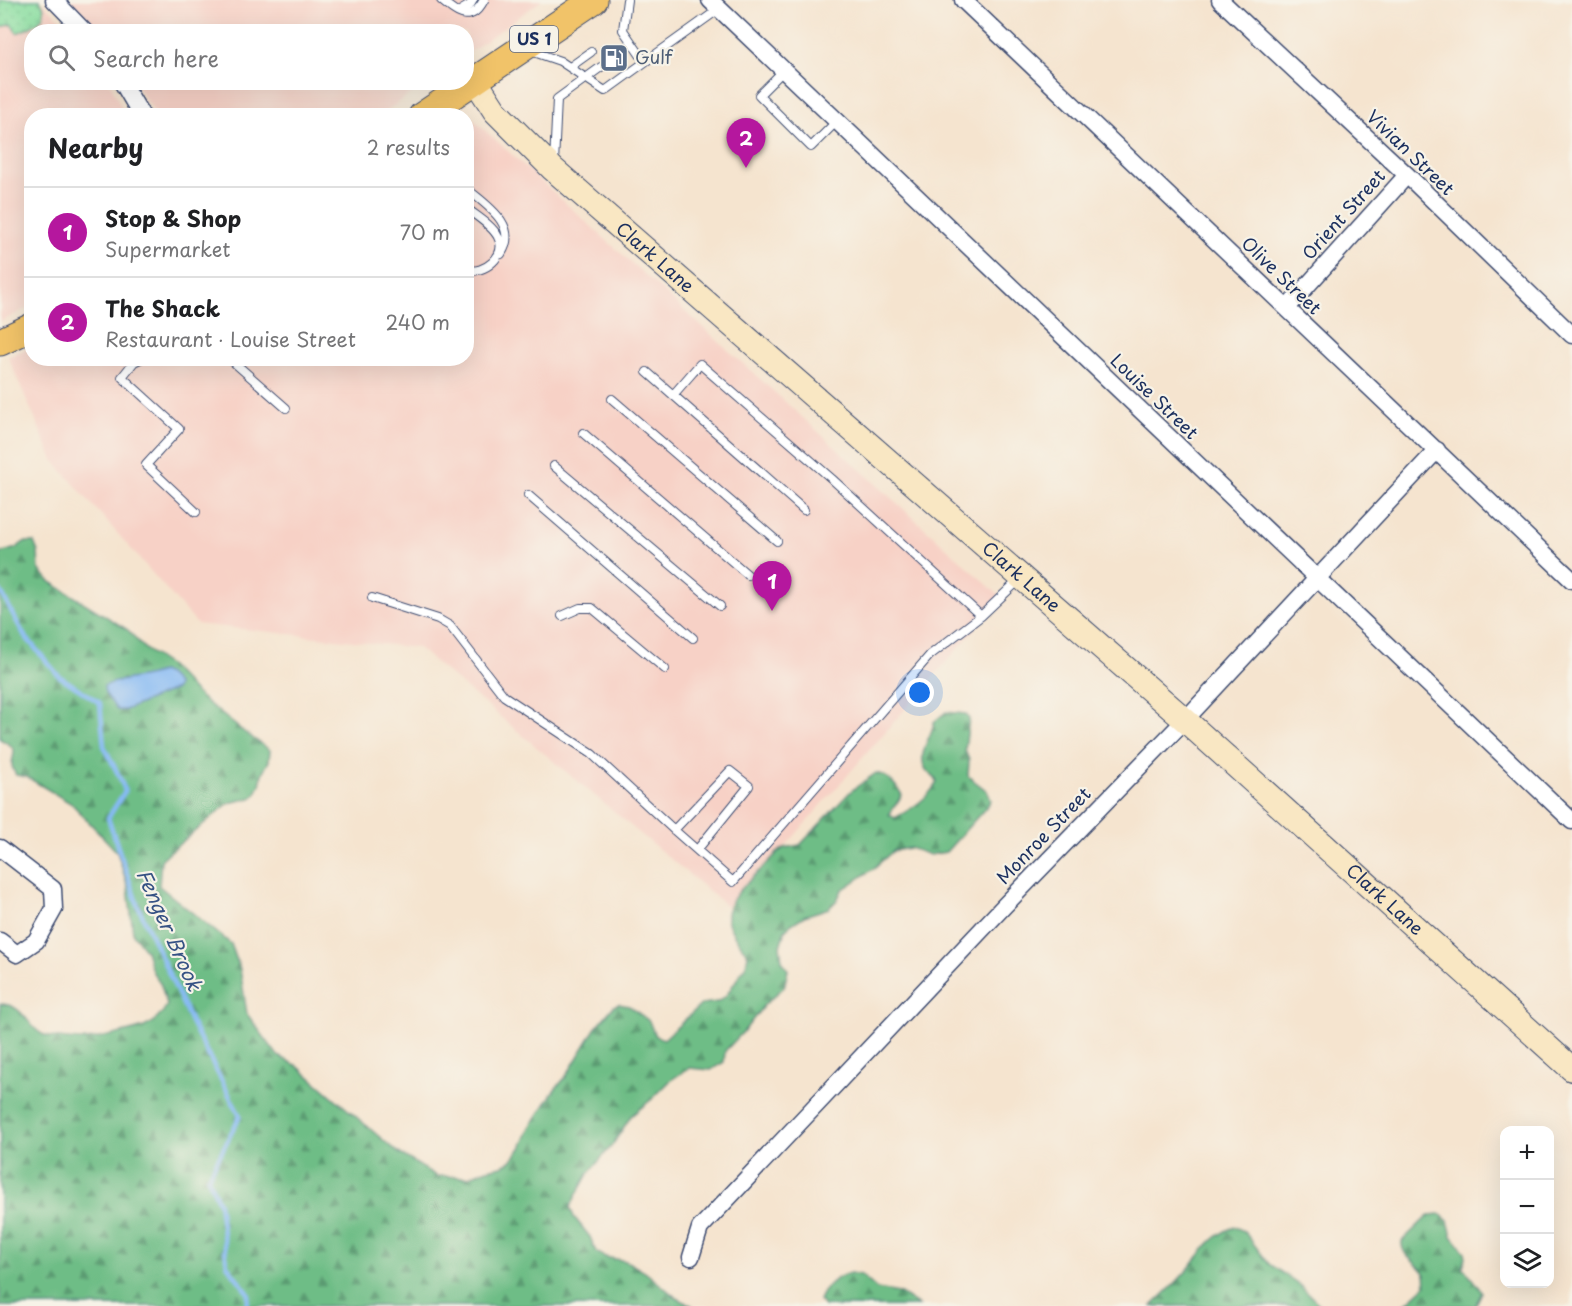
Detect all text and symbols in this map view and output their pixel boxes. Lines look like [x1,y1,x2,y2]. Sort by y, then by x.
search box [24,24,474,90]
road number: US 1 [510,26,558,52]
icon: search [45,41,78,74]
text: Search here [93,41,219,74]
fuel station icon: Gulf [598,42,630,74]
place label: Gulf [635,43,674,70]
street label: Vivian Street [1361,103,1461,201]
pin: 2 [726,118,766,168]
text: Nearby [48,128,143,167]
text: 2 results [367,132,450,162]
street label: Orient Street [1295,163,1391,265]
text: Stop & Shop [105,201,241,234]
street label: Clark Lane [611,215,701,298]
text: 1 [63,217,72,247]
text: 70 m [400,217,450,247]
street label: Olive Street [1236,230,1328,320]
text: Supermarket [105,234,231,264]
text: The Shack [105,291,220,324]
text: 2 [60,307,75,337]
text: 240 m [385,307,450,337]
text: Restaurant · Louise Street [105,324,356,354]
street label: Louise Street [1105,347,1205,445]
street label: Clark Lane [977,534,1067,618]
pin: 1 [752,562,792,611]
your location [905,678,934,707]
street label: Monroe Street [990,780,1096,890]
street label: Clark Lane [1341,856,1430,941]
water label: Fenger Brook [130,864,211,997]
map controls [1500,1126,1554,1288]
button: + [1500,1126,1554,1180]
button: − [1500,1180,1554,1234]
button: layers [1500,1234,1554,1288]

